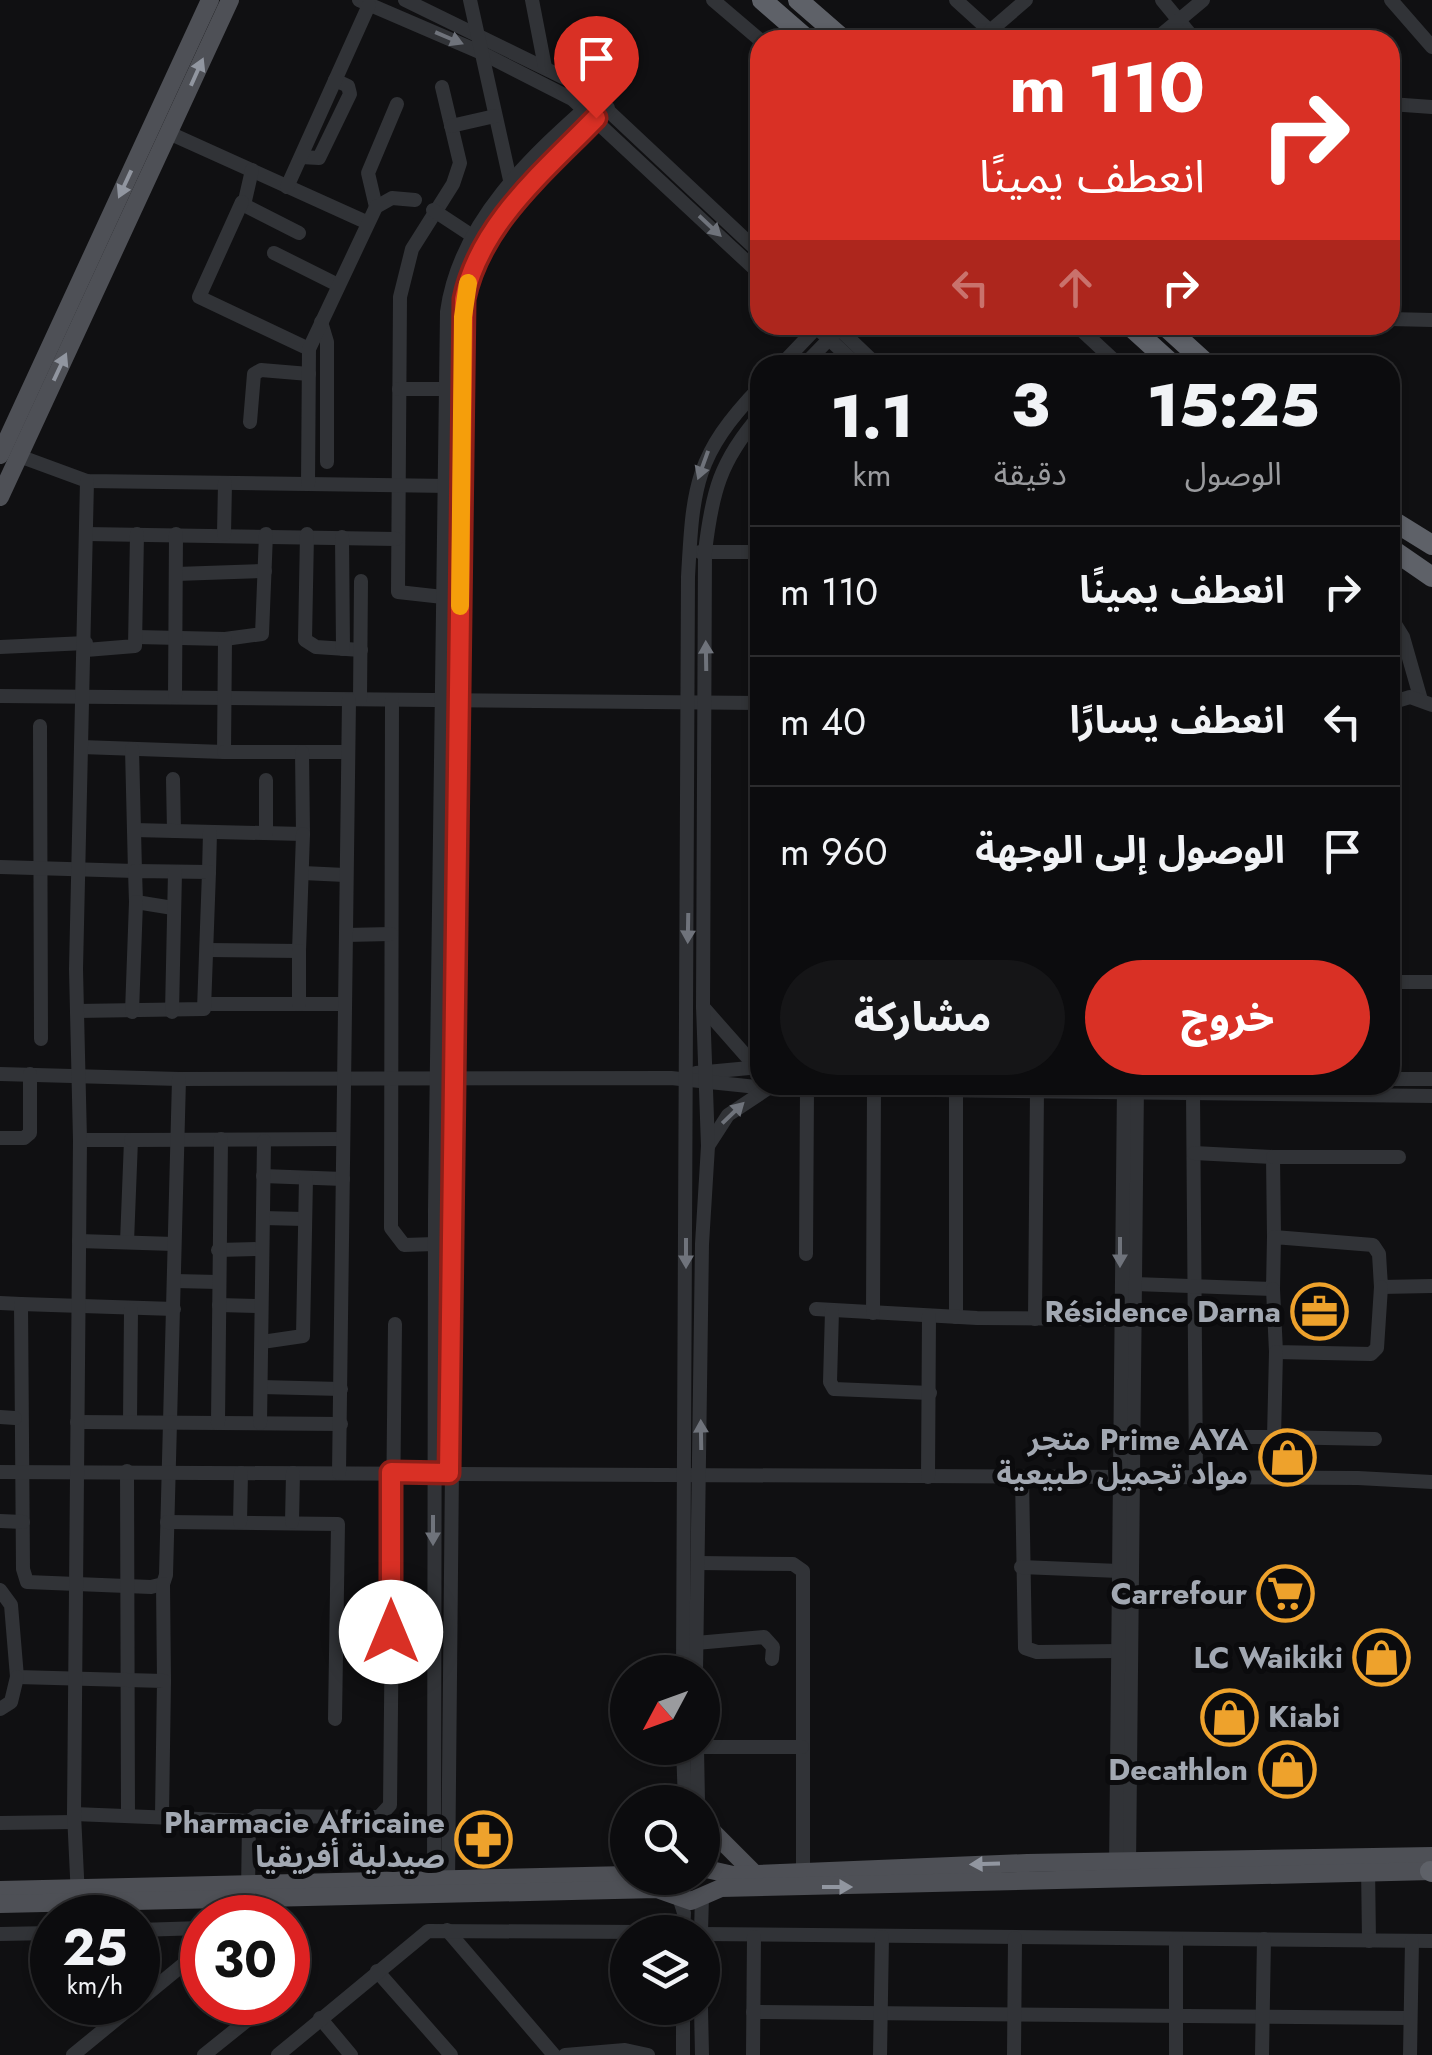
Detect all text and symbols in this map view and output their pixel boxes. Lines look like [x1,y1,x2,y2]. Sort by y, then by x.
pin [554,16,639,119]
one-way arrow [434,31,464,47]
icon: arrive [569,31,624,86]
text: 110 m [1009,37,1205,138]
one-way arrow [188,57,205,86]
icon: right [1240,70,1370,200]
text: انعطف يمينًا [979,144,1205,209]
one-way arrow [117,170,134,199]
one-way arrow [697,214,721,237]
icon: left [943,260,998,315]
icon: ahead [1048,260,1103,315]
icon: right [1153,260,1208,315]
one-way arrow [52,352,69,381]
text: 3 [1011,362,1050,449]
text: 15:25 [1147,362,1320,449]
text: 1.1 [830,373,913,460]
one-way arrow [695,450,710,480]
text: دقيقة [994,451,1067,497]
text: الوصول [1185,451,1282,497]
text: km [852,452,891,498]
text: انعطف يمينًا [1079,562,1285,617]
text: 110 m [780,564,878,619]
icon: right [1315,564,1370,619]
one-way arrow [698,639,714,671]
text: انعطف يسارًا [1069,692,1285,747]
text: 40 m [780,694,866,749]
icon: left [1315,694,1370,749]
text: الوصول إلى الوجهة [975,822,1285,877]
text: 960 m [780,824,888,879]
icon: arrive [1315,824,1370,879]
one-way arrow [680,912,696,944]
button: مشاركة [780,960,1065,1075]
button: خروج [1085,960,1370,1075]
one-way arrow [721,1102,745,1125]
one-way arrow [678,1237,694,1269]
one-way arrow [1112,1237,1128,1269]
office icon: Résidence Darna [1290,1282,1350,1342]
place label: Résidence Darna [1045,1290,1281,1333]
place label: متجر Prime AYA مواد تجميل طبيعية [997,1418,1249,1495]
one-way arrow [693,1419,709,1451]
shop icon: متجر Prime AYA مواد تجميل طبيعية [1257,1427,1317,1487]
one-way arrow [425,1515,441,1547]
supermarket icon: Carrefour [1256,1564,1316,1624]
place label: Carrefour [1111,1572,1248,1615]
position arrow [339,1580,443,1684]
shop icon: LC Waikiki [1352,1628,1412,1688]
place label: LC Waikiki [1193,1636,1343,1679]
north arrow [610,1655,720,1765]
map controls [610,1655,720,2025]
shop icon: Kiabi [1199,1687,1259,1747]
place label: Kiabi [1268,1695,1340,1738]
shop icon: Decathlon [1257,1740,1317,1800]
place label: Decathlon [1108,1748,1248,1791]
button: search [610,1785,720,1895]
place label: Pharmacie Africaine صيدلية أفريقيا [164,1801,445,1878]
pharmacy icon: Pharmacie Africaine صيدلية أفريقيا [454,1810,514,1870]
one-way arrow [968,1856,1000,1872]
one-way arrow [821,1879,853,1895]
speed limit sign: 30 [180,1895,310,2025]
text: 25 [62,1911,128,1984]
button: layers [610,1915,720,2025]
text: km/h [67,1967,123,2003]

